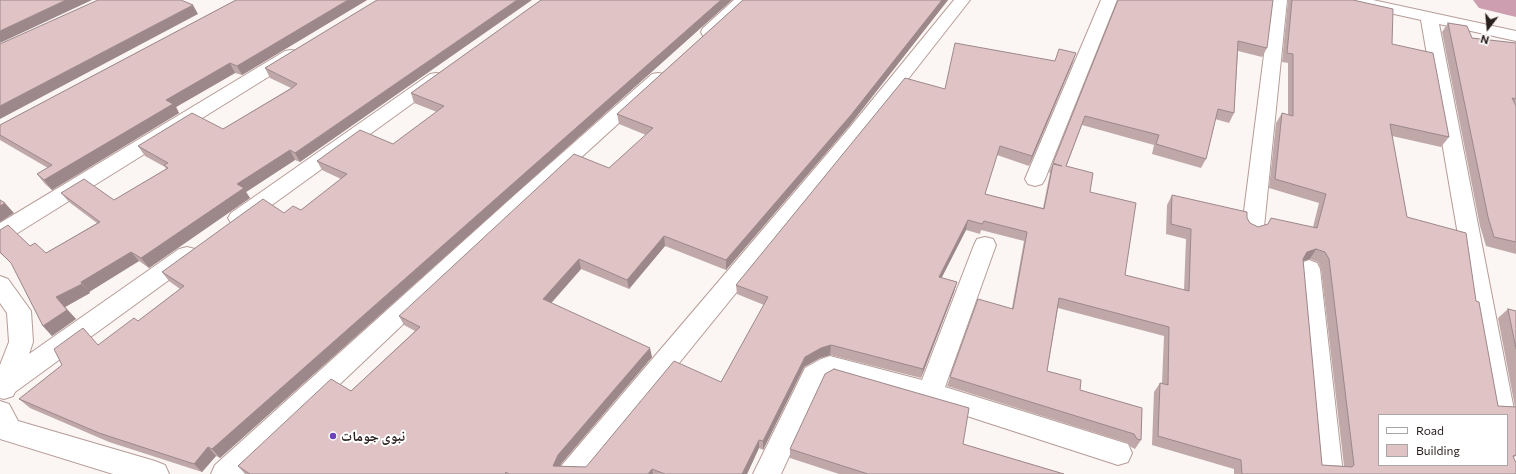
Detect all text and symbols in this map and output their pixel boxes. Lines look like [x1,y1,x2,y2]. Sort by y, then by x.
north arrow [1468,8,1508,48]
text: N [1479,33,1490,47]
legend [1378,414,1508,466]
text: Road [1416,423,1444,437]
place label: نبوی جومات [341,428,405,444]
marker: نبوی جومات [328,431,338,441]
text: Building [1416,443,1460,457]

